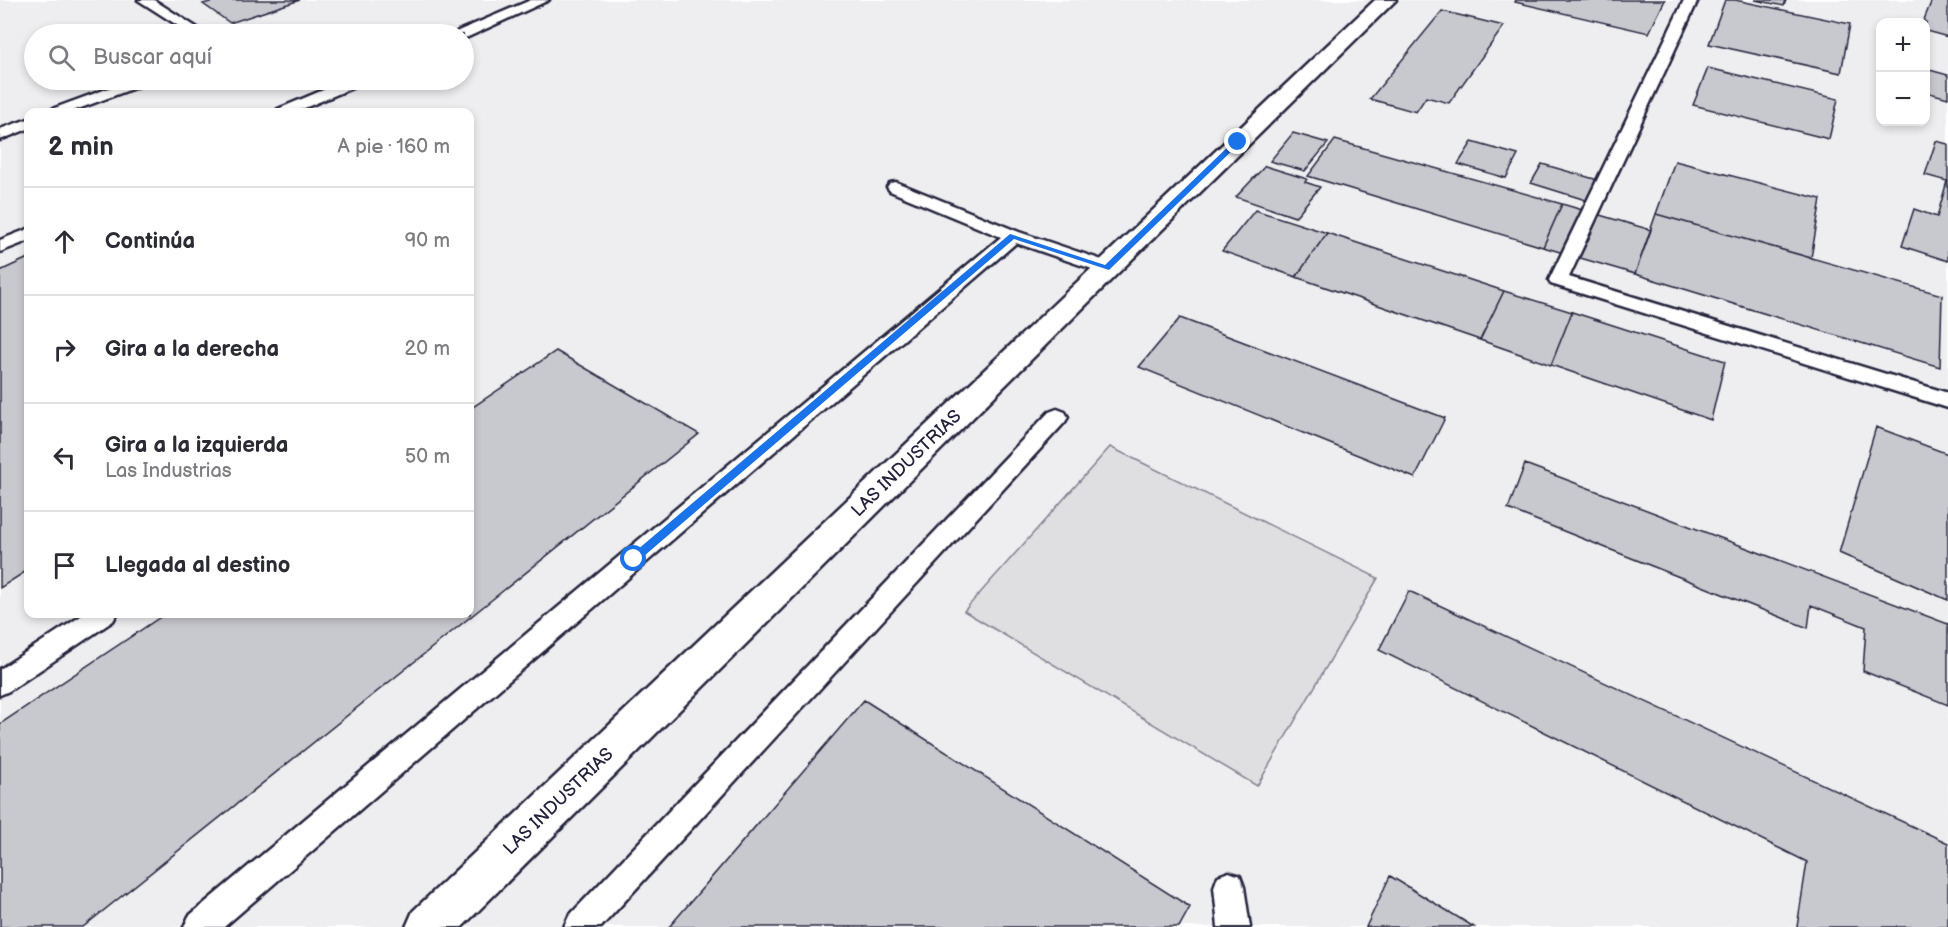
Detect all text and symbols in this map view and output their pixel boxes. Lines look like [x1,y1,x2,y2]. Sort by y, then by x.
map controls [1876,18,1930,126]
button: + [1876,18,1930,72]
search box [24,24,474,90]
icon: search [45,41,78,74]
text: Buscar aquí [93,44,212,71]
button: − [1876,72,1930,126]
route end [1224,128,1250,154]
text: 2 min [48,132,114,163]
text: A pie · 160 m [338,135,450,159]
icon: ahead [48,225,81,258]
text: Continúa [105,228,195,255]
text: 90 m [405,229,450,253]
icon: right [48,333,81,366]
text: Gira a la derecha [105,336,279,363]
text: 20 m [405,337,450,361]
street label: LAS INDUSTRIAS [847,406,966,521]
text: Gira a la izquierda [105,432,289,459]
icon: left [48,441,81,474]
text: 50 m [405,445,450,469]
text: Las Industrias [105,459,232,483]
route start [620,545,646,571]
icon: arrive [48,549,81,582]
text: Llegada al destino [105,552,290,579]
street label: LAS INDUSTRIAS [499,744,618,859]

